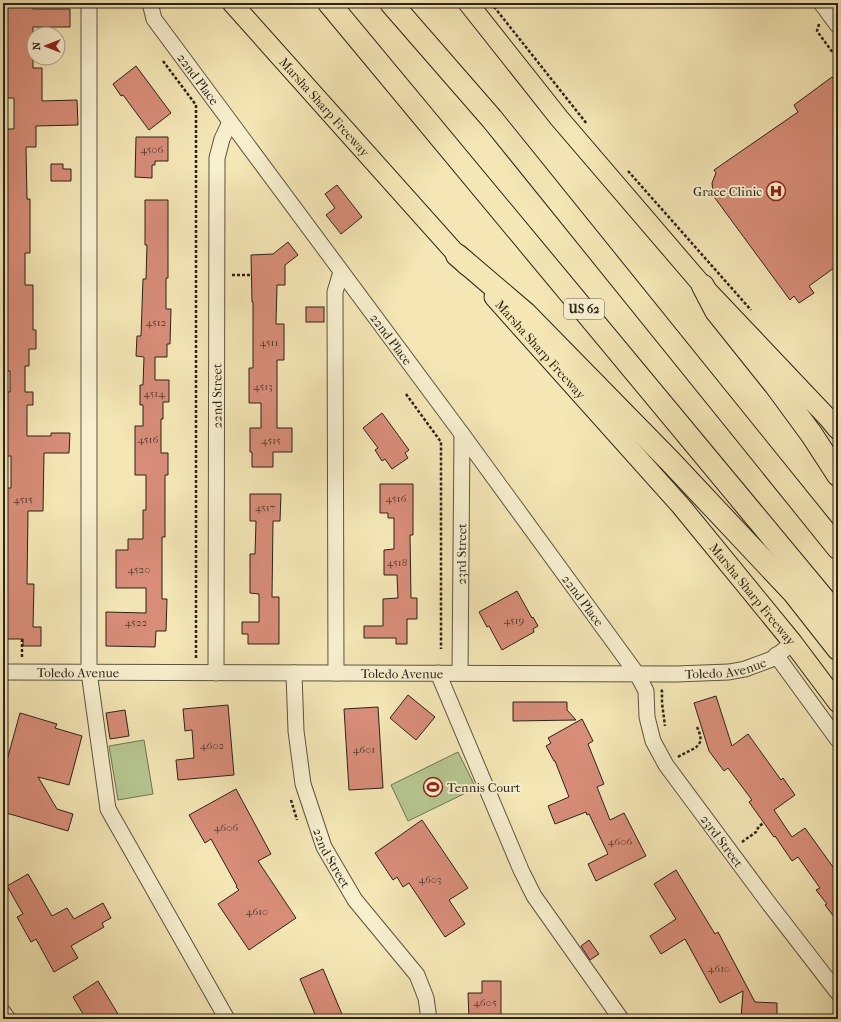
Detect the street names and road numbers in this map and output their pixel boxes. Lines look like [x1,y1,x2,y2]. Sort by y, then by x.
street label: 22nd Place [174,50,223,108]
street label: Marsha Sharp Freeway [277,54,373,160]
street label: Marsha Sharp Freeway [493,297,590,403]
road number: US 62 [564,299,604,319]
street label: 22nd Place [367,310,416,368]
street label: 22nd Street [209,363,224,429]
street label: 23rd Street [453,523,469,585]
street label: Marsha Sharp Freeway [707,540,800,649]
street label: 22nd Place [559,571,607,629]
street label: Toledo Avenue [684,654,769,681]
street label: Toledo Avenue [37,665,120,680]
street label: Toledo Avenue [361,666,444,681]
street label: 23rd Street [698,812,747,870]
street label: 22nd Street [311,826,354,891]

